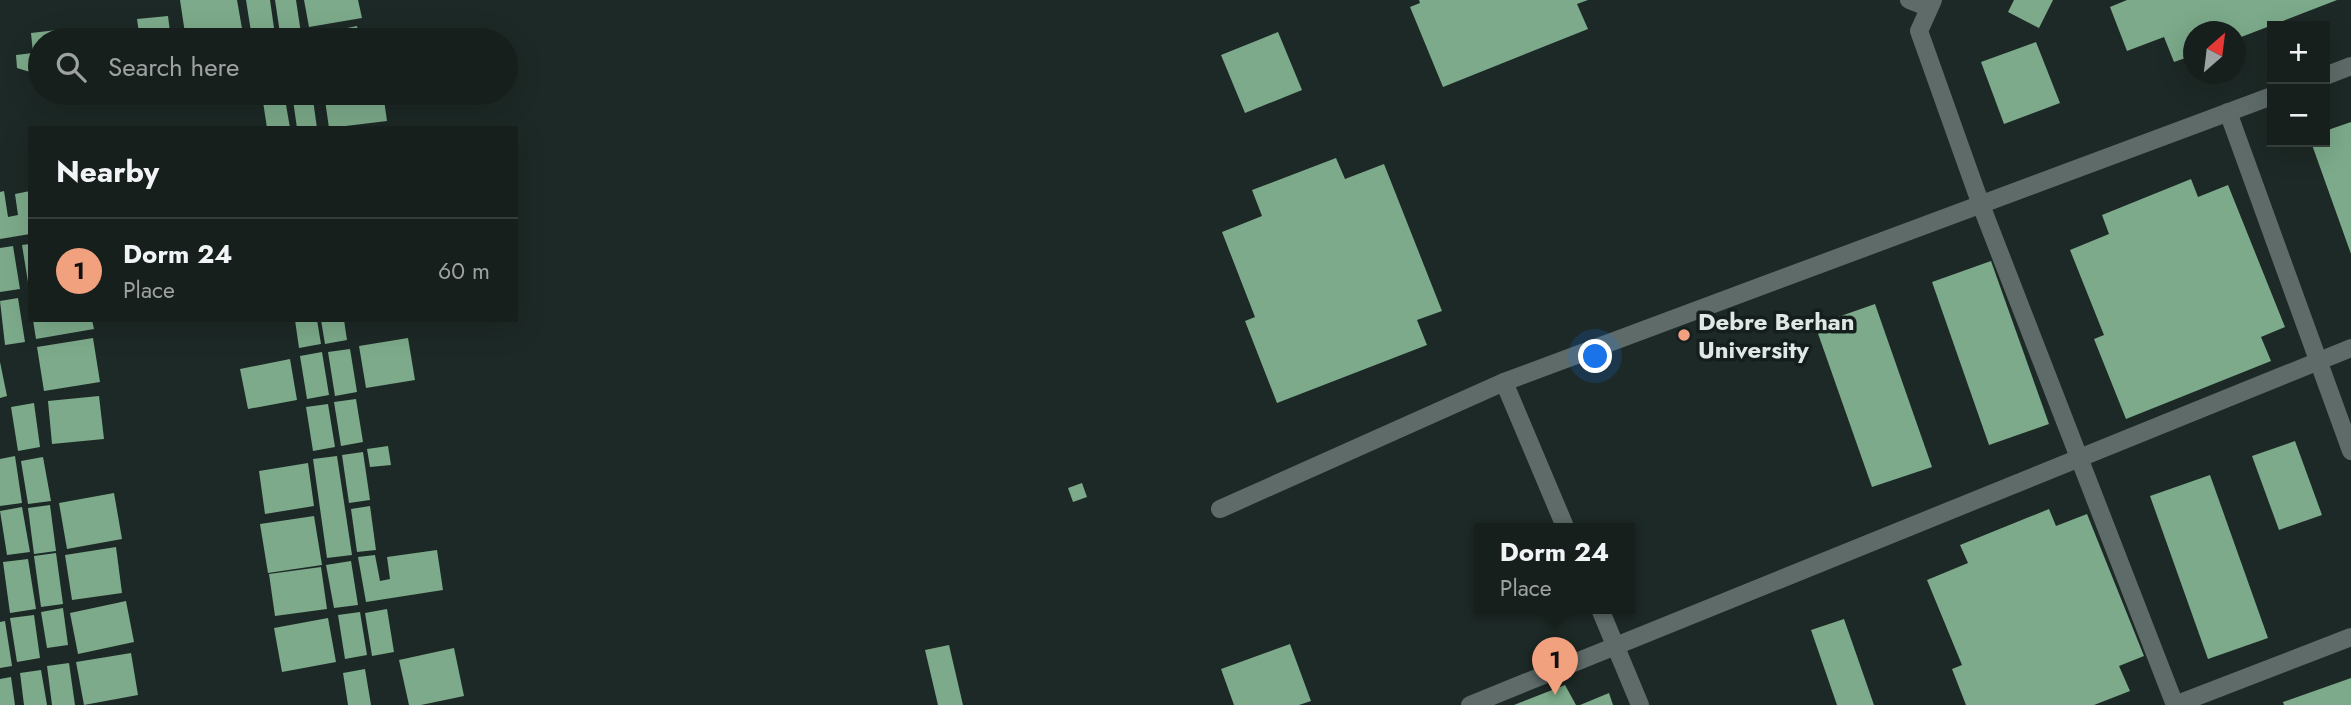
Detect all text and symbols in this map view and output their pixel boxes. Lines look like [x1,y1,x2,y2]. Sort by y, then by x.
north arrow [2183,21,2246,84]
map controls [2267,21,2330,147]
button: + [2267,21,2330,84]
search box [28,28,518,105]
icon: search [52,48,90,86]
text: Search here [108,48,240,86]
button: − [2267,84,2330,147]
text: Nearby [56,150,159,193]
text: Dorm 24 [123,235,232,273]
text: 1 [73,254,85,288]
text: 60 m [438,254,490,288]
text: Place [123,273,175,307]
place label: Debre Berhan University [1698,304,1855,367]
marker: Debre Berhan University [1676,327,1692,343]
your location [1578,339,1612,373]
popup [1474,523,1635,614]
text: Dorm 24 [1500,533,1609,571]
text: Place [1500,571,1552,605]
pin: 1 [1532,637,1578,695]

